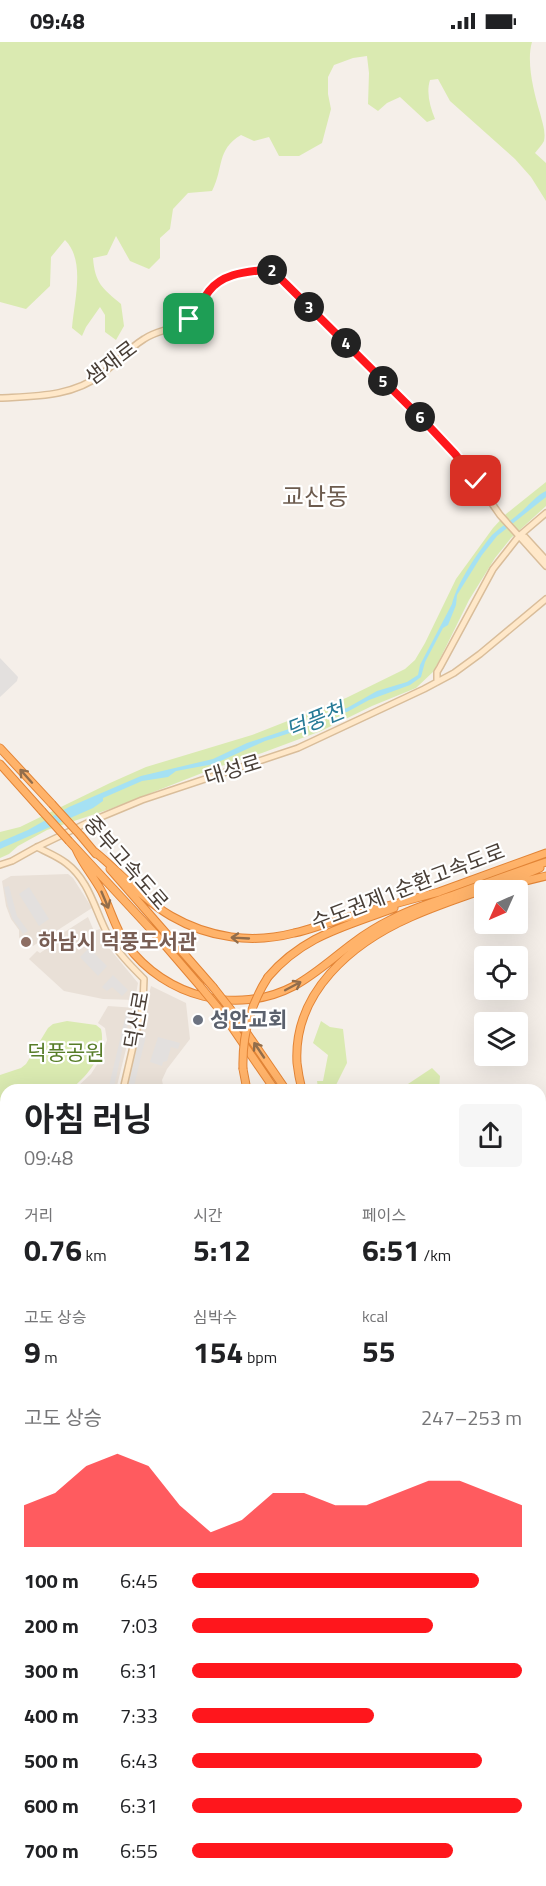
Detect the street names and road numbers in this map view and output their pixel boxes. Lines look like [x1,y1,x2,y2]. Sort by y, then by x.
street label: 샘재로 [78,332,143,392]
street label: 대성로 [200,745,265,793]
street label: 중부고속도로 [77,808,177,917]
street label: 수도권제1순환고속도로 [306,834,509,938]
street label: 덕산로 [115,989,157,1051]

